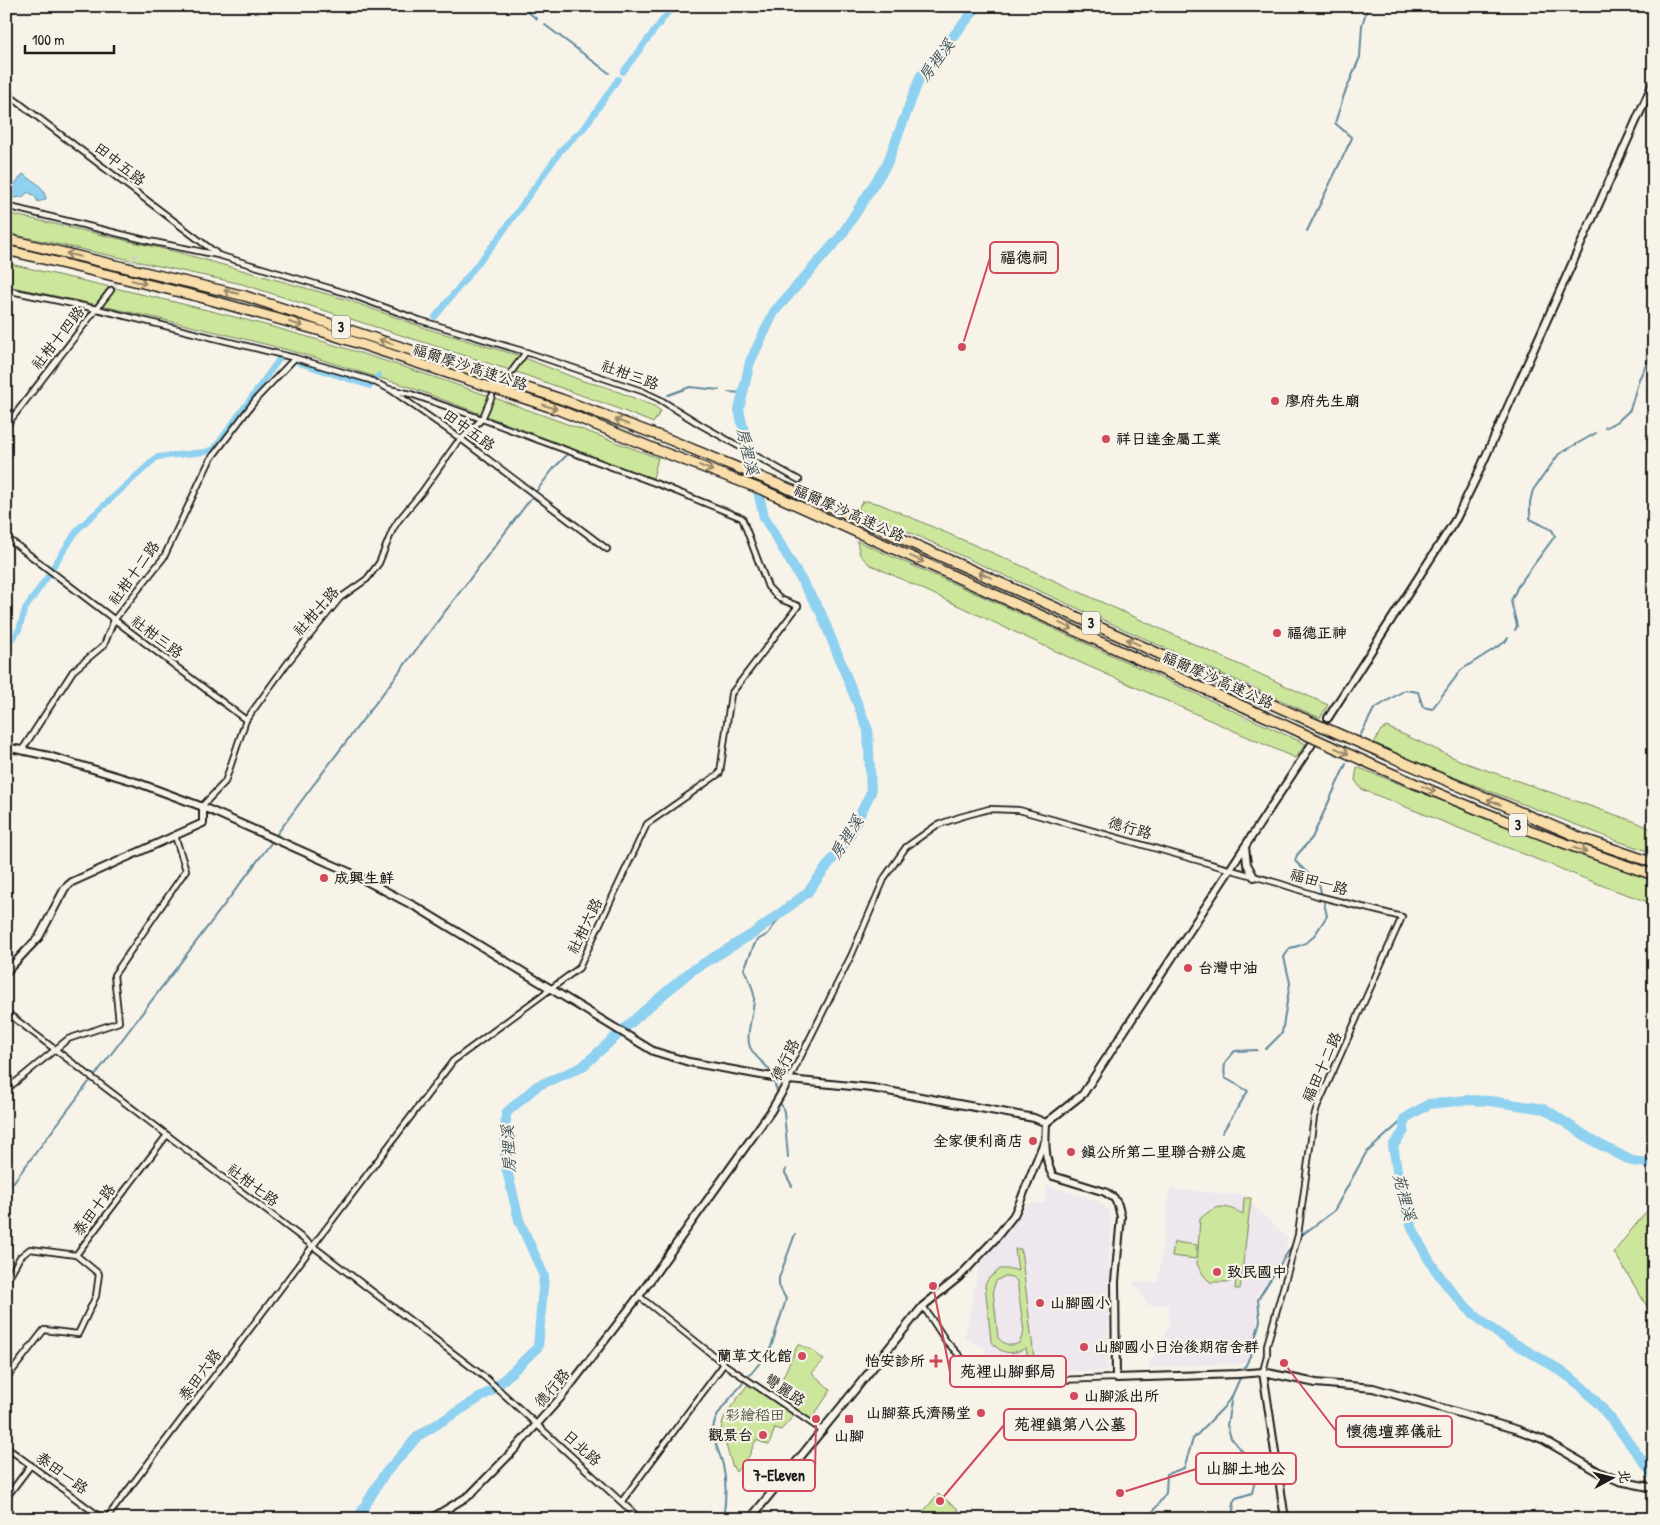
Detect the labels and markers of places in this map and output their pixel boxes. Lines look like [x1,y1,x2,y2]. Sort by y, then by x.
callout: 福德祠 [990,242,1058,273]
place label: 廖府先生廟 [1285,390,1360,411]
marker: 廖府先生廟 [1269,395,1281,407]
place label: 祥日達金屬工業 [1116,428,1221,449]
marker: 祥日達金屬工業 [1100,433,1112,445]
place label: 福德正神 [1287,622,1347,643]
marker: 福德正神 [1271,627,1283,639]
place label: 成興生鮮 [334,867,395,888]
marker: 成興生鮮 [318,872,330,884]
place label: 台灣中油 [1198,957,1258,978]
marker: 台灣中油 [1182,962,1194,974]
place label: 全家便利商店 [933,1130,1023,1151]
marker: 全家便利商店 [1027,1135,1039,1147]
place label: 鎮公所第二里聯合辦公處 [1081,1141,1246,1162]
marker: 鎮公所第二里聯合辦公處 [1065,1146,1077,1158]
place label: 致民國中 [1227,1261,1287,1282]
marker: 致民國中 [1211,1266,1223,1278]
place label: 山腳國小 [1050,1292,1110,1313]
marker: 山腳國小 [1034,1297,1046,1309]
place label: 山腳國小日治後期宿舍群 [1094,1336,1259,1357]
marker: 山腳國小日治後期宿舍群 [1078,1341,1090,1353]
place label: 蘭草文化館 [717,1345,792,1366]
marker: 蘭草文化館 [796,1350,808,1362]
place label: 怡安診所 [865,1350,925,1371]
marker: 怡安診所 [929,1354,943,1368]
callout: 苑裡山腳郵局 [950,1356,1066,1387]
place label: 山腳派出所 [1084,1385,1159,1406]
marker: 山腳派出所 [1068,1390,1080,1402]
place label: 山腳蔡氏濟陽堂 [866,1402,971,1423]
marker: 山腳蔡氏濟陽堂 [975,1407,987,1419]
callout: 苑裡鎮第八公墓 [1004,1409,1136,1440]
marker: 山腳 [843,1413,855,1425]
callout: 懷德壇葬儀社 [1336,1416,1452,1447]
place label: 觀景台 [708,1424,753,1445]
place label: 山腳 [834,1425,864,1446]
marker: 觀景台 [757,1429,769,1441]
callout: 山腳土地公 [1196,1453,1296,1484]
callout: 7-Eleven [743,1460,815,1491]

